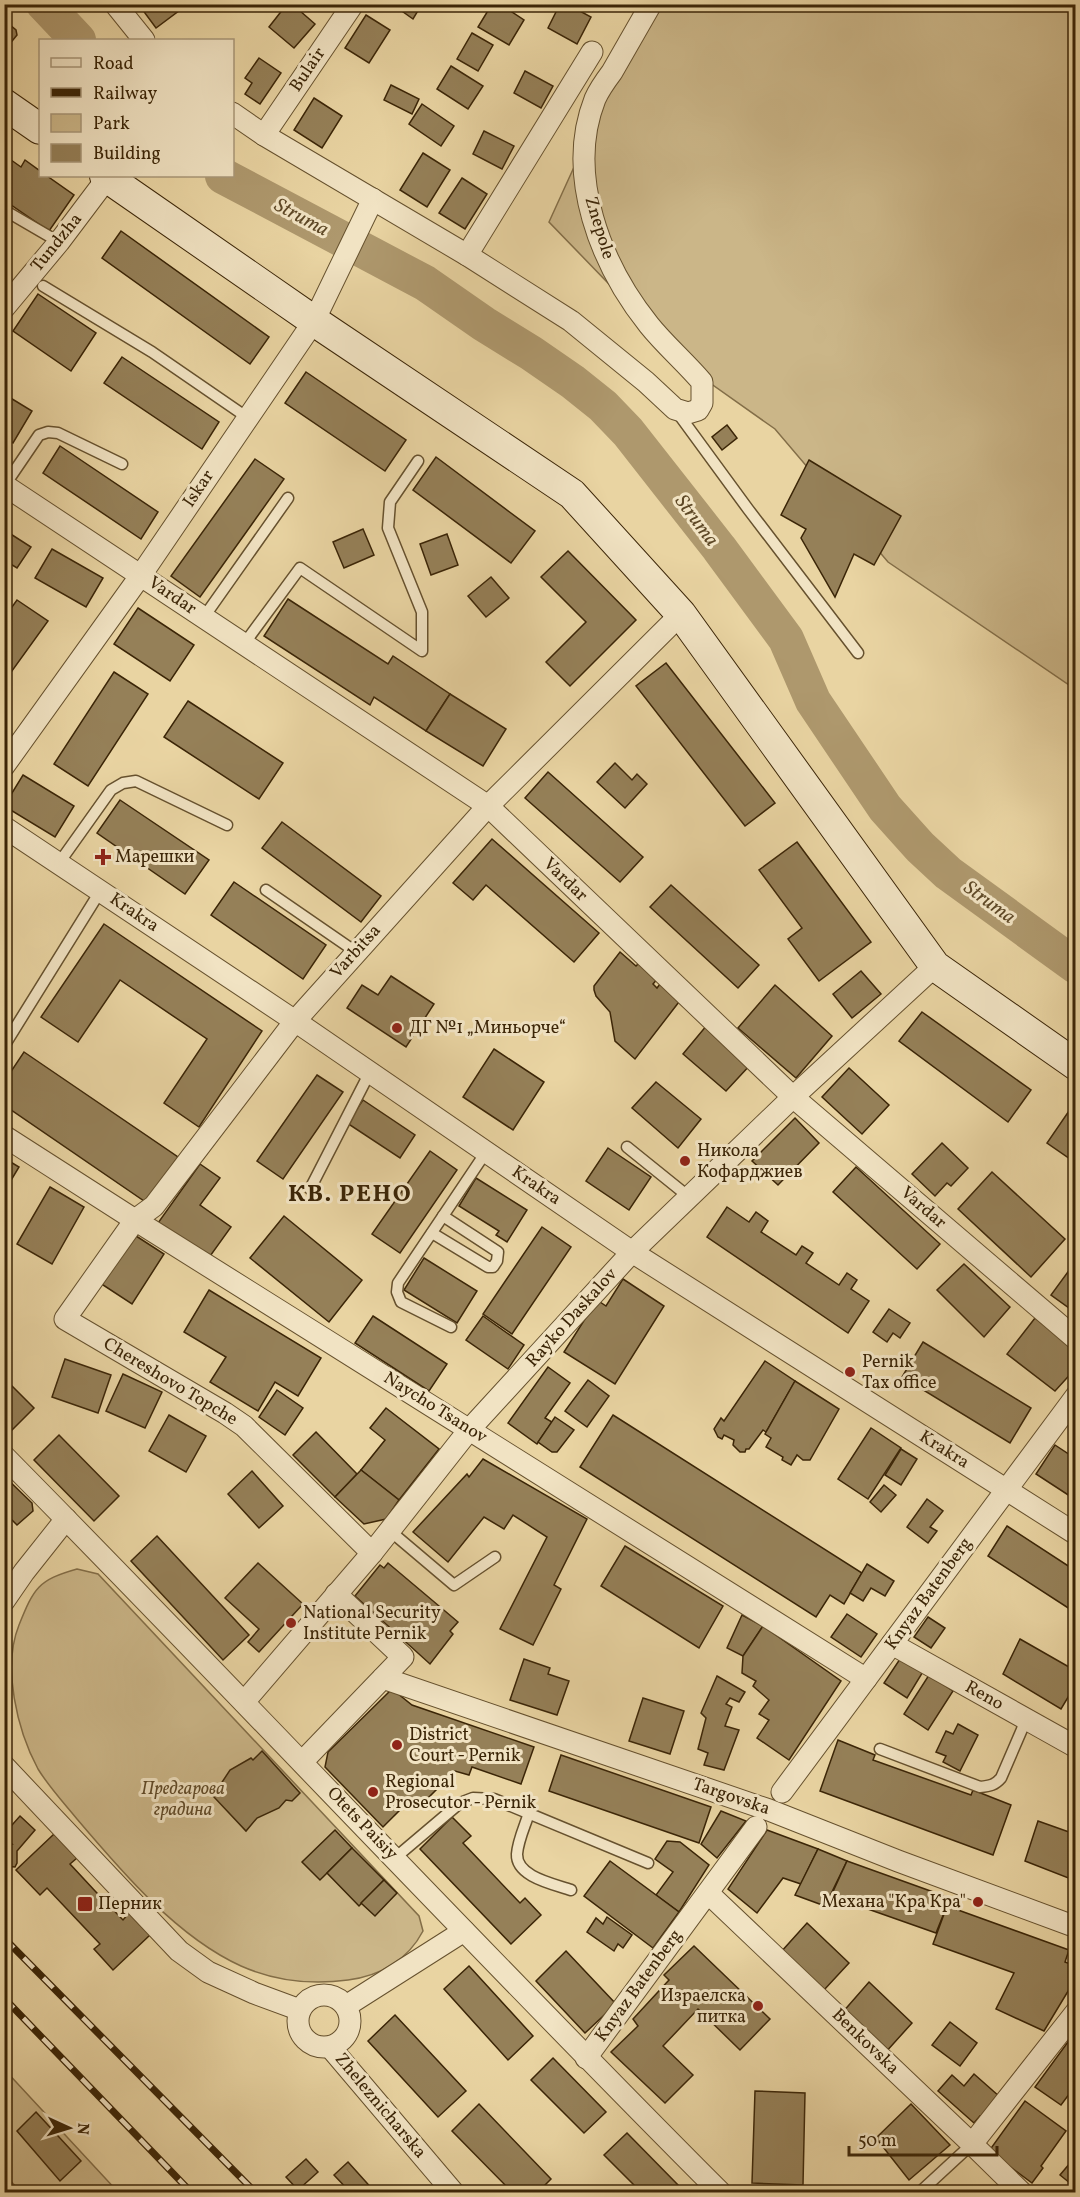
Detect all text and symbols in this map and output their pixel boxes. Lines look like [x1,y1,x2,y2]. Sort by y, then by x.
legend [39,39,234,177]
street label: Bulair [284,42,332,97]
text: Road [93,52,134,77]
text: Railway [93,82,157,107]
text: Park [93,112,130,137]
text: Building [93,142,161,167]
water label: Struma [269,192,333,244]
street label: Znepole [578,194,620,262]
street label: Tundzha [25,208,89,278]
street label: Iskar [177,465,221,513]
water label: Struma [667,489,725,553]
street label: Vardar [143,571,202,622]
place label: Марешки [115,845,195,870]
marker: Марешки [96,850,110,864]
street label: Vardar [537,852,593,908]
water label: Struma [957,875,1021,931]
street label: Krakra [104,887,164,939]
street label: Varbitsa [325,919,387,985]
place label: ДГ №1 „Миньорче“ [409,1016,566,1041]
marker: ДГ №1 „Миньорче“ [390,1021,404,1035]
place label: Никола Кофарджиев [697,1139,803,1185]
marker: Никола Кофарджиев [678,1154,692,1168]
street label: Krakra [506,1160,566,1212]
district label: КВ. РЕНО [288,1178,412,1212]
street label: Vardar [894,1181,952,1235]
street label: Rayko Daskalov [521,1262,624,1373]
street label: Chereshovo Topche [98,1332,242,1432]
place label: Pernik Tax office [862,1350,936,1396]
marker: Pernik Tax office [843,1365,857,1379]
street label: Naycho Tsanov [378,1366,492,1450]
street label: Krakra [914,1425,974,1475]
street label: Knyaz Batenberg [880,1532,978,1656]
place label: National Security Institute Pernik [303,1601,441,1647]
marker: National Security Institute Pernik [284,1616,298,1630]
street label: Reno [960,1675,1008,1717]
place label: District Court - Pernik [409,1723,521,1769]
marker: District Court - Pernik [390,1738,404,1752]
place label: Regional Prosecutor - Pernik [385,1770,537,1816]
street label: Targovska [689,1772,773,1822]
park label: Предгарова градина [141,1777,225,1823]
street label: Otets Paisiy [321,1782,404,1866]
marker: Regional Prosecutor - Pernik [366,1785,380,1799]
place label: Механа "Кра Кра" [822,1890,966,1915]
place label: Перник [98,1892,162,1917]
marker: Перник [76,1895,94,1913]
marker: Механа "Кра Кра" [971,1895,985,1909]
street label: Knyaz Batenberg [590,1924,688,2048]
place label: Израелска питка [660,1984,746,2030]
marker: Израелска питка [751,1999,765,2013]
street label: Benkovska [826,2003,904,2081]
street label: Zheleznicharska [328,2048,432,2164]
north arrow [39,2098,99,2158]
scale bar [849,2119,998,2157]
text: N [71,2122,93,2136]
text: 50 m [858,2129,897,2154]

